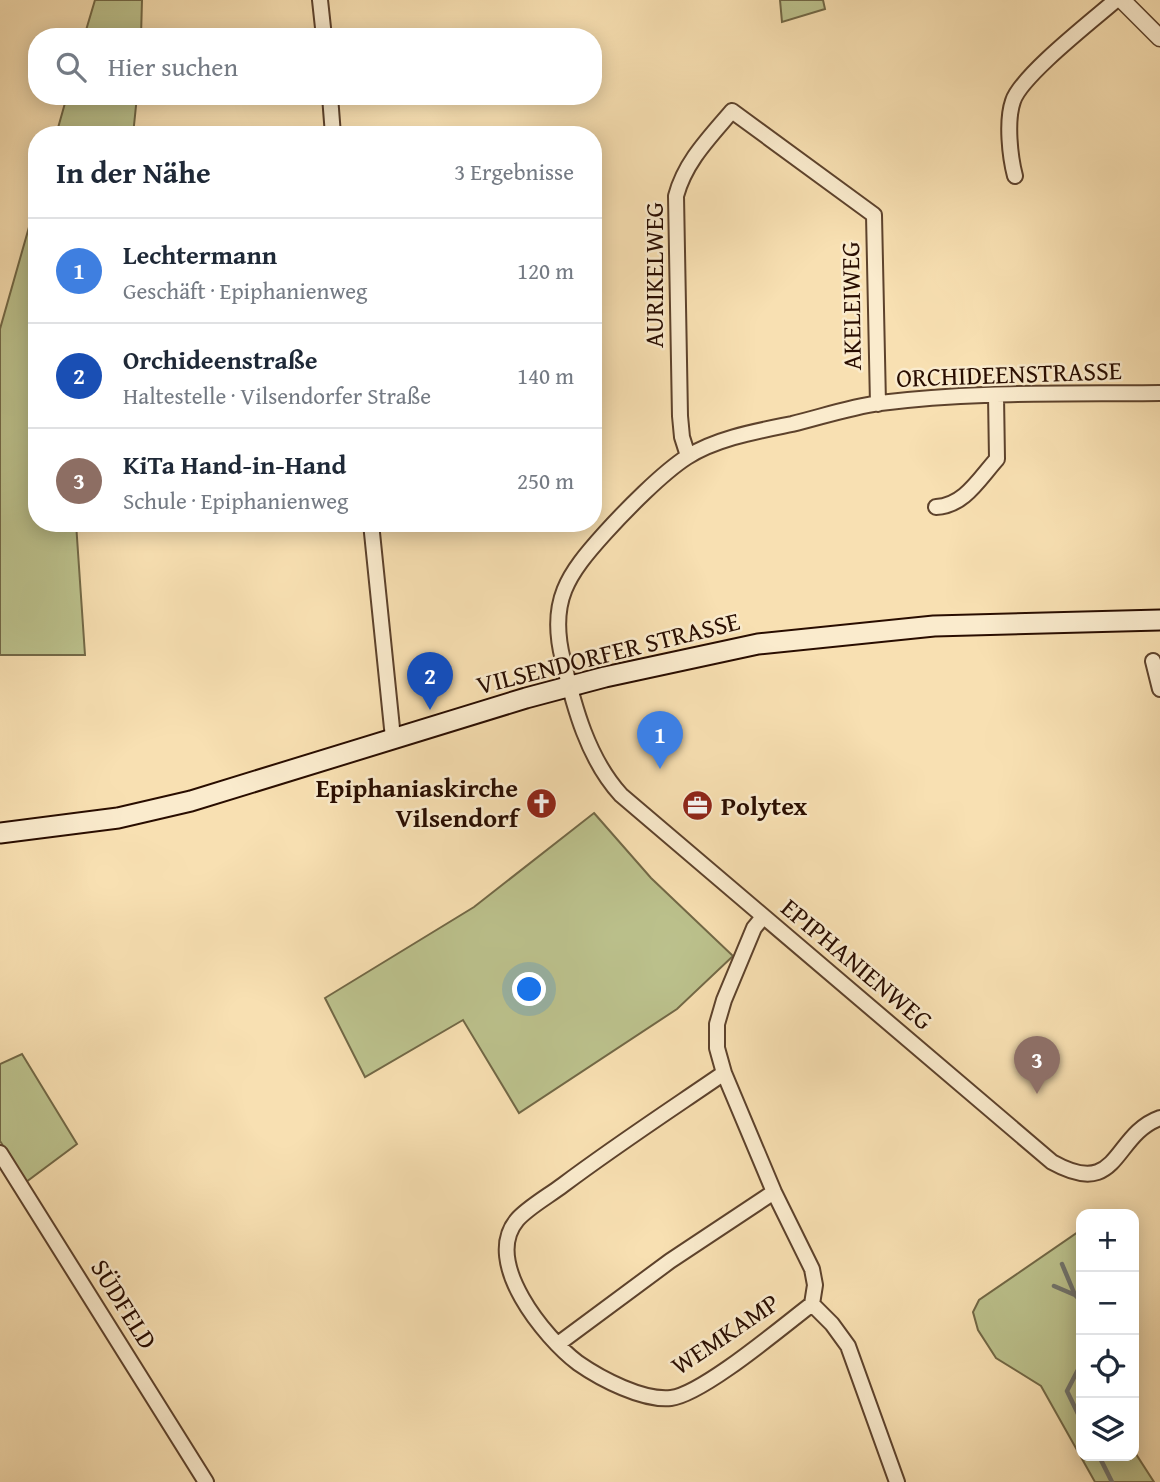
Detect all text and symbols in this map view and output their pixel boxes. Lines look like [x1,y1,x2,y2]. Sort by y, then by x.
search box [28,28,602,105]
text: Hier suchen [108,47,238,86]
icon: search [52,48,90,86]
text: In der Nähe [56,150,211,194]
text: 3 Ergebnisse [454,155,574,188]
street label: AURIKELWEG [634,202,673,348]
text: Lechtermann [123,235,277,274]
street label: AKELEIWEG [830,241,871,371]
text: 1 [73,254,85,287]
text: 120 m [517,254,574,287]
text: Geschäft · Epiphanienweg [123,274,367,307]
text: Orchideenstraße [123,340,317,379]
street label: ORCHIDEENSTRASSE [895,350,1122,397]
text: 2 [73,359,85,392]
text: 140 m [517,359,574,392]
text: Haltestelle · Vilsendorfer Straße [123,379,431,412]
text: KiTa Hand-in-Hand [123,445,346,484]
text: 3 [73,464,85,497]
text: 250 m [517,464,574,497]
text: Schule · Epiphanienweg [123,484,349,517]
street label: VILSENDORFER STRASSE [472,601,744,704]
pin: 2 [407,652,453,710]
pin: 1 [637,711,683,769]
place label: Epiphaniaskirche Vilsendorf [316,768,521,837]
church icon: Epiphaniaskirche Vilsendorf [524,786,558,820]
place label: Polytex [721,786,808,825]
office icon: Polytex [681,789,715,823]
street label: EPIPHANIENWEG [773,888,942,1039]
your location [512,972,546,1006]
pin: 3 [1014,1036,1060,1094]
map controls [1076,1209,1139,1461]
button: + [1076,1209,1139,1272]
street label: SÜDFELD [81,1251,167,1356]
button: − [1076,1272,1139,1335]
street label: WEMKAMP [663,1283,787,1384]
button: locate [1076,1335,1139,1398]
button: layers [1076,1398,1139,1461]

